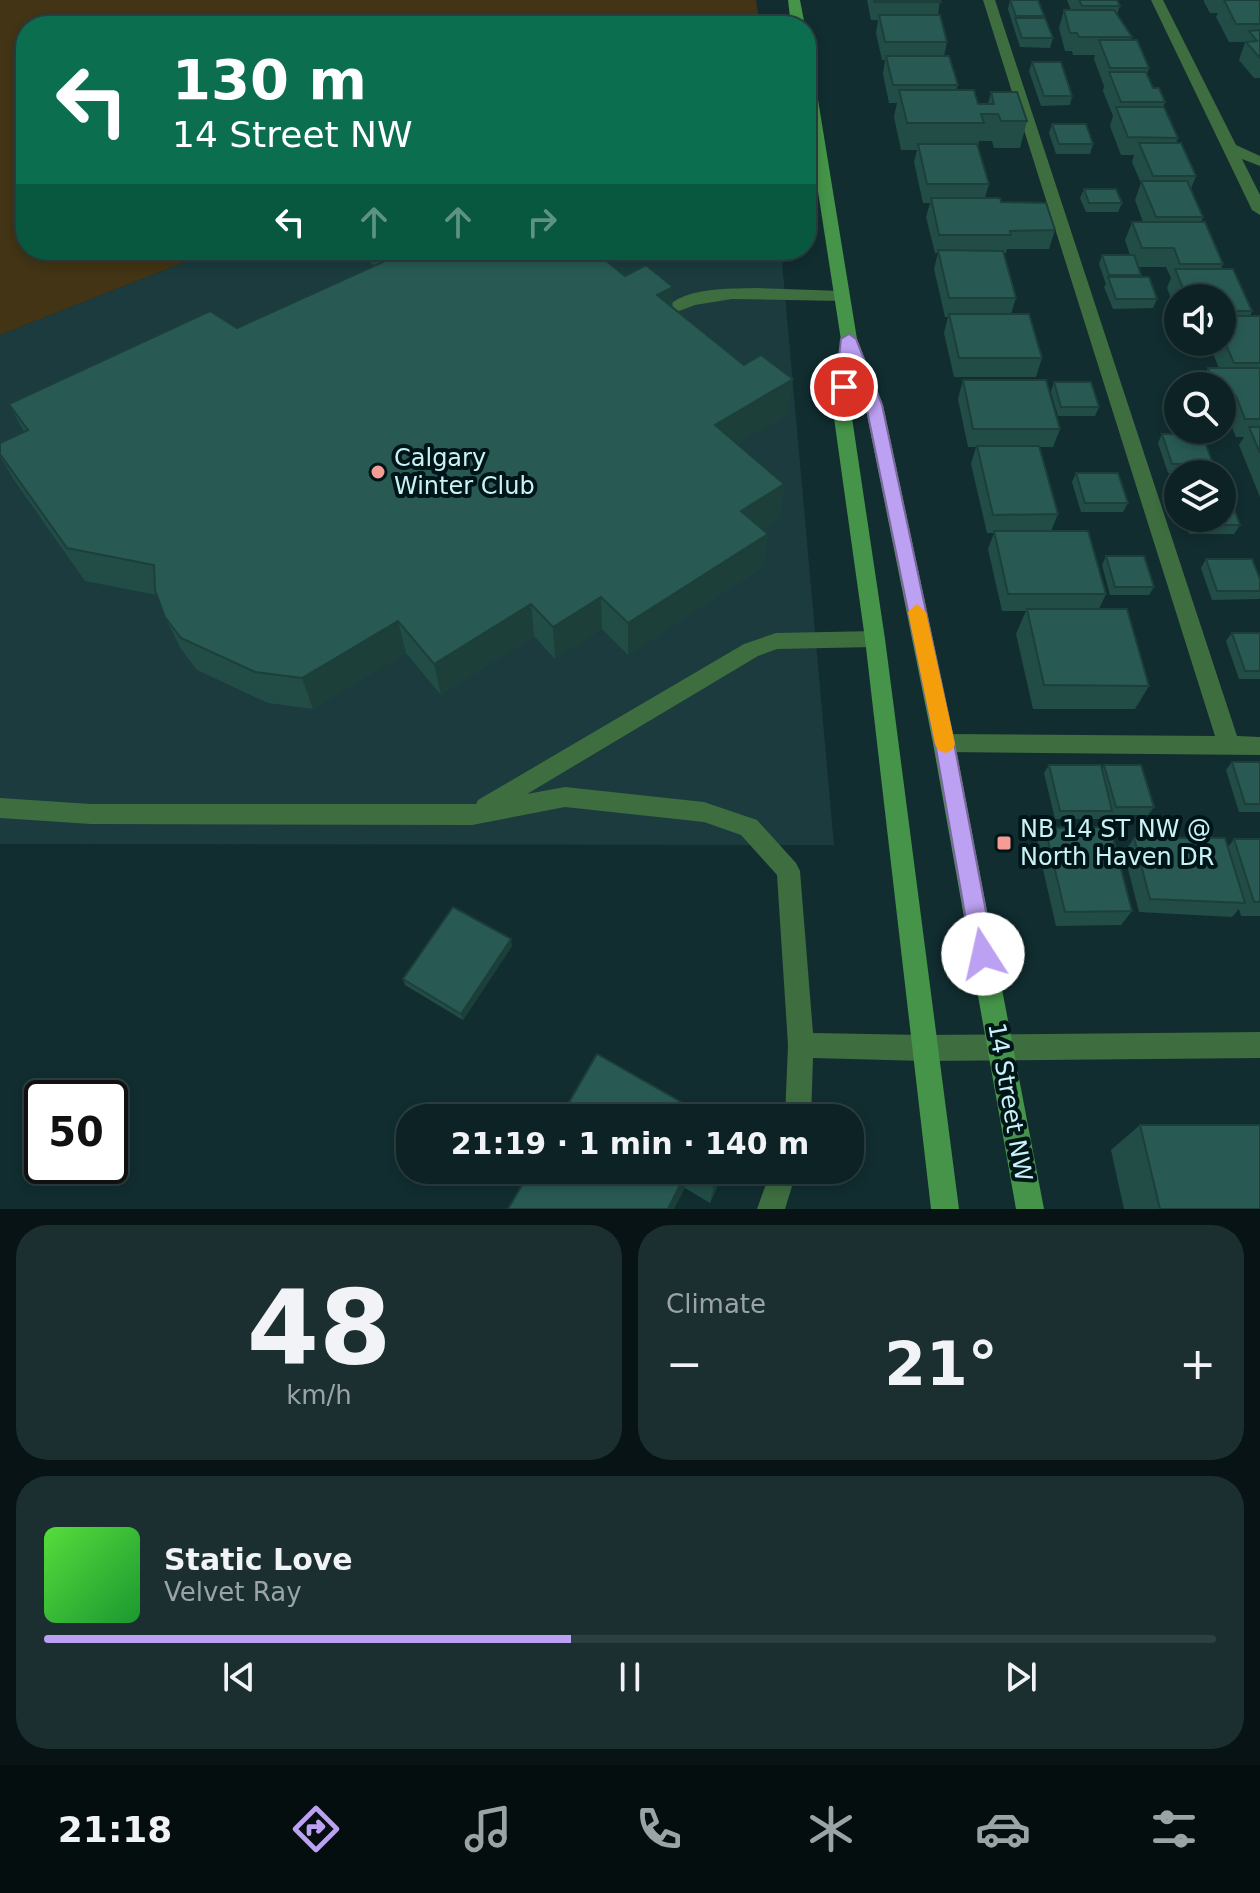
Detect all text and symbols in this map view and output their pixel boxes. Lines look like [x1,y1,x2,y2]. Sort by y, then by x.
text: 130 m [172,47,367,112]
icon: left [40,48,144,152]
text: 14 Street NW [172,114,413,155]
icon: left [268,200,312,244]
icon: ahead [352,200,396,244]
icon: ahead [436,200,480,244]
icon: right [520,200,564,244]
map controls [1164,284,1236,532]
button: sound [1164,284,1236,356]
pin [810,353,878,421]
icon: arrive [822,365,866,409]
button: search [1164,372,1236,444]
place label: Calgary Winter Club [394,444,535,500]
button: layers [1164,460,1236,532]
marker: Calgary Winter Club [369,463,387,481]
place label: NB 14 ST NW @ North Haven DR [1020,815,1214,871]
marker: NB 14 ST NW @ North Haven DR [995,834,1013,852]
position arrow [941,912,1025,996]
street label: 14 Street NW [982,1021,1038,1183]
speed limit sign: 50 [24,1080,128,1184]
text: 21:19 · 1 min · 140 m [451,1126,809,1161]
text: 48 [247,1267,391,1389]
text: Climate [666,1289,766,1319]
text: 21° [884,1329,998,1399]
text: − [666,1338,703,1389]
text: + [1179,1338,1216,1389]
text: km/h [286,1380,352,1410]
text: Static Love [164,1542,353,1577]
text: Velvet Ray [164,1577,302,1607]
icon: previous [217,1655,261,1699]
icon: pause [608,1655,652,1699]
icon: next [999,1655,1043,1699]
icon: directions [288,1801,344,1857]
icon: music [460,1801,516,1857]
icon: phone [631,1801,687,1857]
icon: climate [803,1801,859,1857]
icon: car [975,1801,1031,1857]
icon: filters [1146,1801,1202,1857]
text: 21:18 [58,1809,172,1850]

